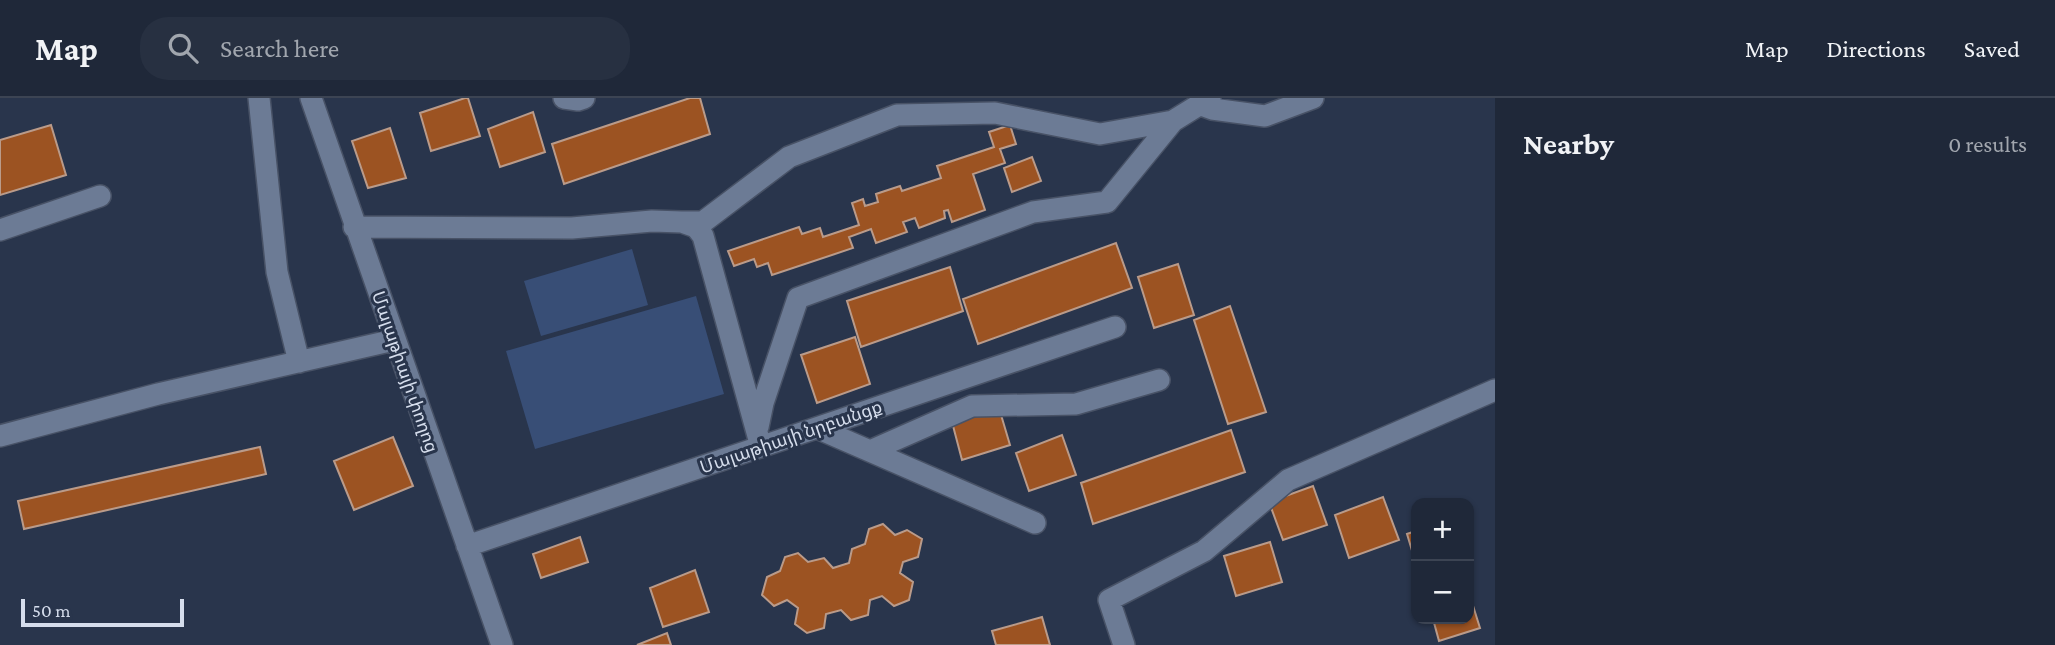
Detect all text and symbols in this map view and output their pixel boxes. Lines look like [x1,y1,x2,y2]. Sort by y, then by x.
search box [140,17,630,80]
icon: search [164,29,202,67]
text: Map [35,30,98,67]
text: Search here [220,34,339,63]
text: Map [1745,35,1789,62]
text: Directions [1827,35,1926,62]
text: Saved [1964,35,2020,62]
text: Nearby [1523,127,1614,160]
text: 0 results [1948,131,2027,157]
street label: Մալաթիայի փողոց [368,289,442,455]
street label: Մալաթիայի նրբանցք [697,396,885,478]
map controls [1411,498,1474,624]
button: + [1411,498,1474,561]
button: − [1411,561,1474,624]
scale bar [21,596,184,628]
text: 50 m [32,600,71,621]

